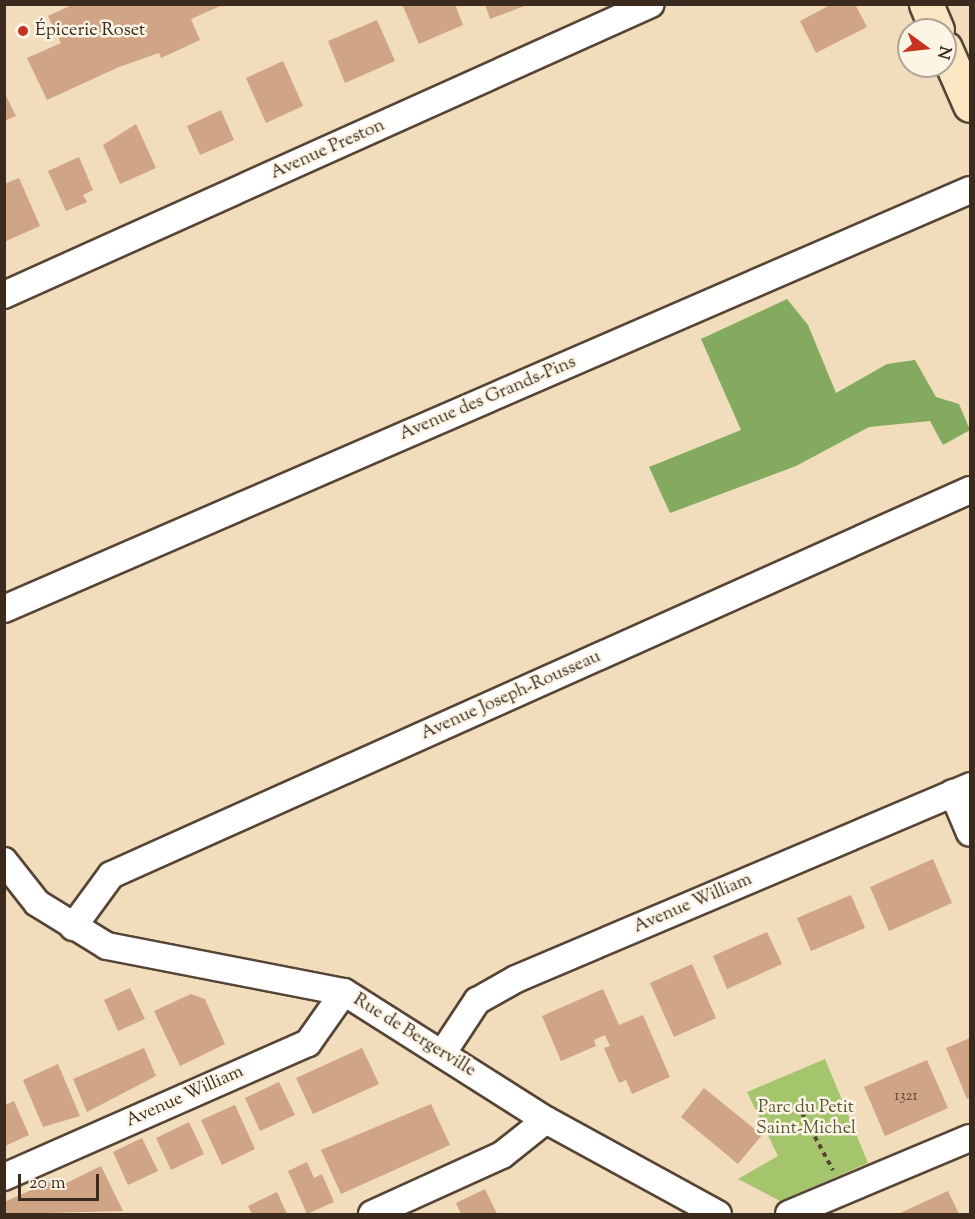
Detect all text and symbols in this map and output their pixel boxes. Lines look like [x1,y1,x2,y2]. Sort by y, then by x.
north arrow [897,18,957,78]
place label: Épicerie Roset [35,20,145,42]
marker: Épicerie Roset [16,24,30,38]
text: N [930,43,956,61]
street label: Avenue Preston [268,115,388,185]
street label: Avenue des Grands-Pins [397,352,579,446]
street label: Avenue Joseph-Rousseau [418,647,604,745]
street label: Avenue William [631,869,755,939]
street label: Rue de Bergerville [349,990,479,1082]
street label: Avenue William [123,1061,247,1133]
house number: 1321 [894,1088,918,1106]
park label: Parc du Petit Saint-Michel [756,1098,856,1140]
scale bar [21,1162,102,1200]
text: 20 m [29,1171,66,1197]

